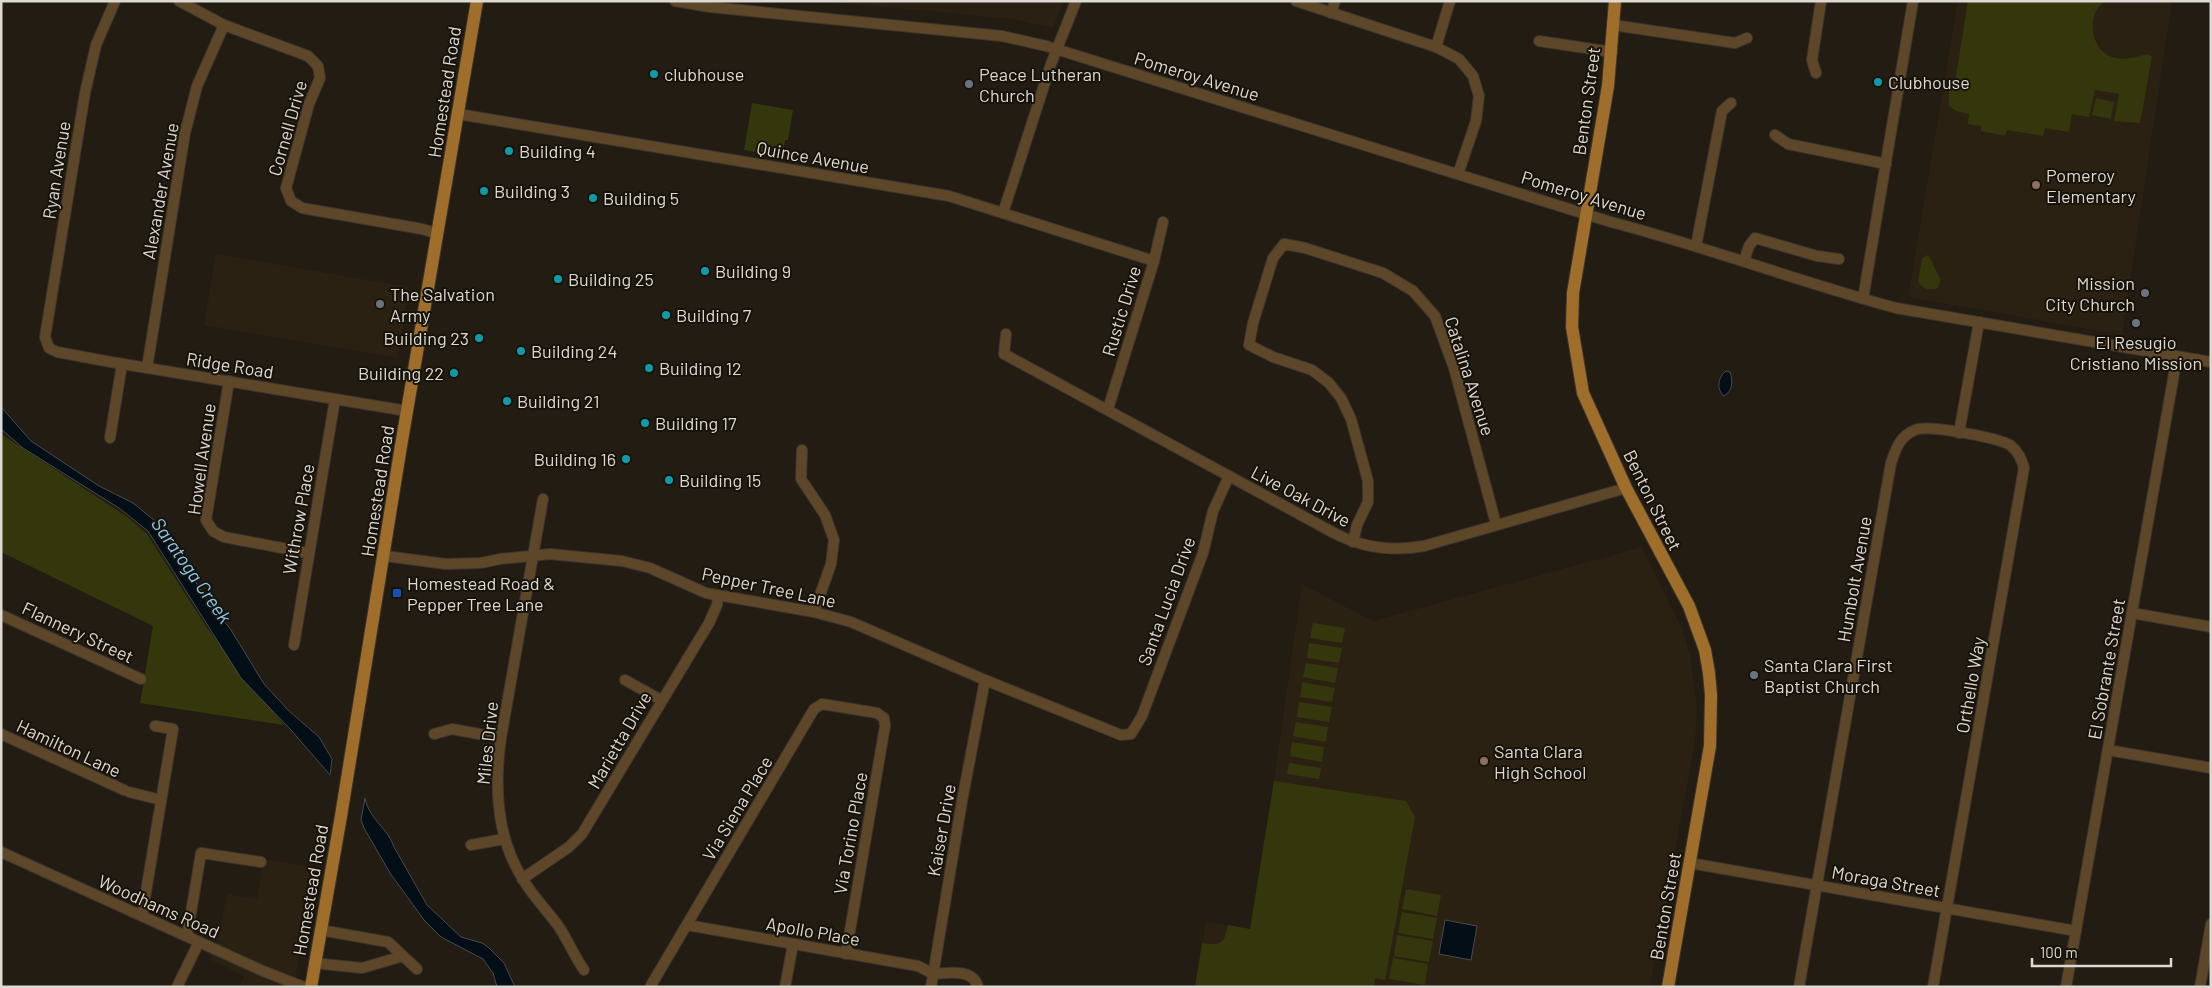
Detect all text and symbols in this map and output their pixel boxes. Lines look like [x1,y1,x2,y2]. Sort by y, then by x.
street label: Homestead Road [423,25,465,159]
street label: Benton Street [1568,45,1604,157]
street label: Pomeroy Avenue [1132,47,1262,105]
place label: clubhouse [664,63,744,85]
place label: Peace Lutheran Church [979,63,1102,106]
marker: clubhouse [648,68,660,80]
place label: Clubhouse [1888,71,1970,93]
marker: Clubhouse [1872,76,1884,88]
street label: Cornell Drive [263,78,311,178]
marker: Peace Lutheran Church [963,78,975,90]
street label: Ryan Avenue [37,119,75,221]
street label: Alexander Avenue [137,121,183,261]
street label: Quince Avenue [755,136,871,178]
place label: Building 4 [519,140,596,162]
marker: Building 4 [503,145,515,157]
place label: Pomeroy Elementary [2046,164,2136,207]
street label: Pomeroy Avenue [1519,166,1649,224]
marker: Pomeroy Elementary [2030,179,2042,191]
place label: Building 3 [494,180,570,202]
marker: Building 3 [478,185,490,197]
place label: Building 5 [603,187,679,209]
marker: Building 5 [587,192,599,204]
place label: Building 9 [715,260,791,282]
street label: Rustic Drive [1097,263,1145,359]
marker: Building 9 [699,265,711,277]
place label: Building 25 [568,268,654,290]
place label: Mission City Church [2045,272,2135,315]
marker: Building 25 [552,273,564,285]
place label: The Salvation Army [390,283,495,326]
marker: Mission City Church [2139,287,2151,299]
marker: The Salvation Army [374,298,386,310]
place label: Building 7 [676,304,752,326]
marker: Building 7 [660,309,672,321]
street label: Catalina Avenue [1440,314,1500,438]
marker: El Resugio Cristiano Mission [2130,317,2142,329]
place label: Building 23 [383,327,469,349]
place label: El Resugio Cristiano Mission [2070,331,2202,374]
marker: Building 23 [473,332,485,344]
place label: Building 24 [531,340,617,362]
marker: Building 24 [515,345,527,357]
street label: Ridge Road [185,347,275,383]
place label: Building 12 [659,357,742,379]
place label: Building 22 [358,362,444,384]
marker: Building 12 [643,362,655,374]
marker: Building 22 [448,367,460,379]
place label: Building 21 [517,390,599,412]
marker: Building 21 [501,395,513,407]
street label: Howell Avenue [182,402,220,516]
place label: Building 17 [655,412,737,434]
marker: Building 17 [639,417,651,429]
street label: Homestead Road [356,424,398,558]
street label: Benton Street [1619,446,1687,554]
place label: Building 16 [534,448,616,470]
marker: Building 16 [620,453,632,465]
street label: Live Oak Drive [1248,461,1354,531]
street label: Withrow Place [277,462,319,576]
place label: Building 15 [679,469,761,491]
marker: Building 15 [663,474,675,486]
water label: Saratoga Creek [147,513,237,628]
street label: Humbolt Avenue [1832,514,1876,644]
street label: Santa Lucia Drive [1132,534,1200,668]
street label: Pepper Tree Lane [700,562,838,612]
place label: Homestead Road & Pepper Tree Lane [407,572,555,615]
marker: Homestead Road & Pepper Tree Lane [391,587,403,599]
street label: Flannery Street [19,597,137,667]
street label: El Sobrante Street [2083,597,2129,741]
street label: Orthello Way [1951,635,1989,735]
place label: Santa Clara First Baptist Church [1764,654,1893,697]
marker: Santa Clara First Baptist Church [1748,669,1760,681]
street label: Marietta Drive [582,687,656,793]
street label: Miles Drive [472,700,502,786]
street label: Hamilton Lane [13,714,125,782]
place label: Santa Clara High School [1494,740,1587,783]
street label: Via Siena Place [697,752,777,864]
marker: Santa Clara High School [1478,755,1490,767]
street label: Via Torino Place [828,770,872,896]
street label: Kaiser Drive [922,782,960,878]
street label: Homestead Road [288,823,332,957]
street label: Benton Street [1645,850,1685,962]
street label: Moraga Street [1830,861,1942,901]
street label: Woodhams Road [95,869,223,943]
street label: Apollo Place [764,912,862,950]
scale bar [2032,936,2171,968]
text: 100 m [2040,943,2078,961]

